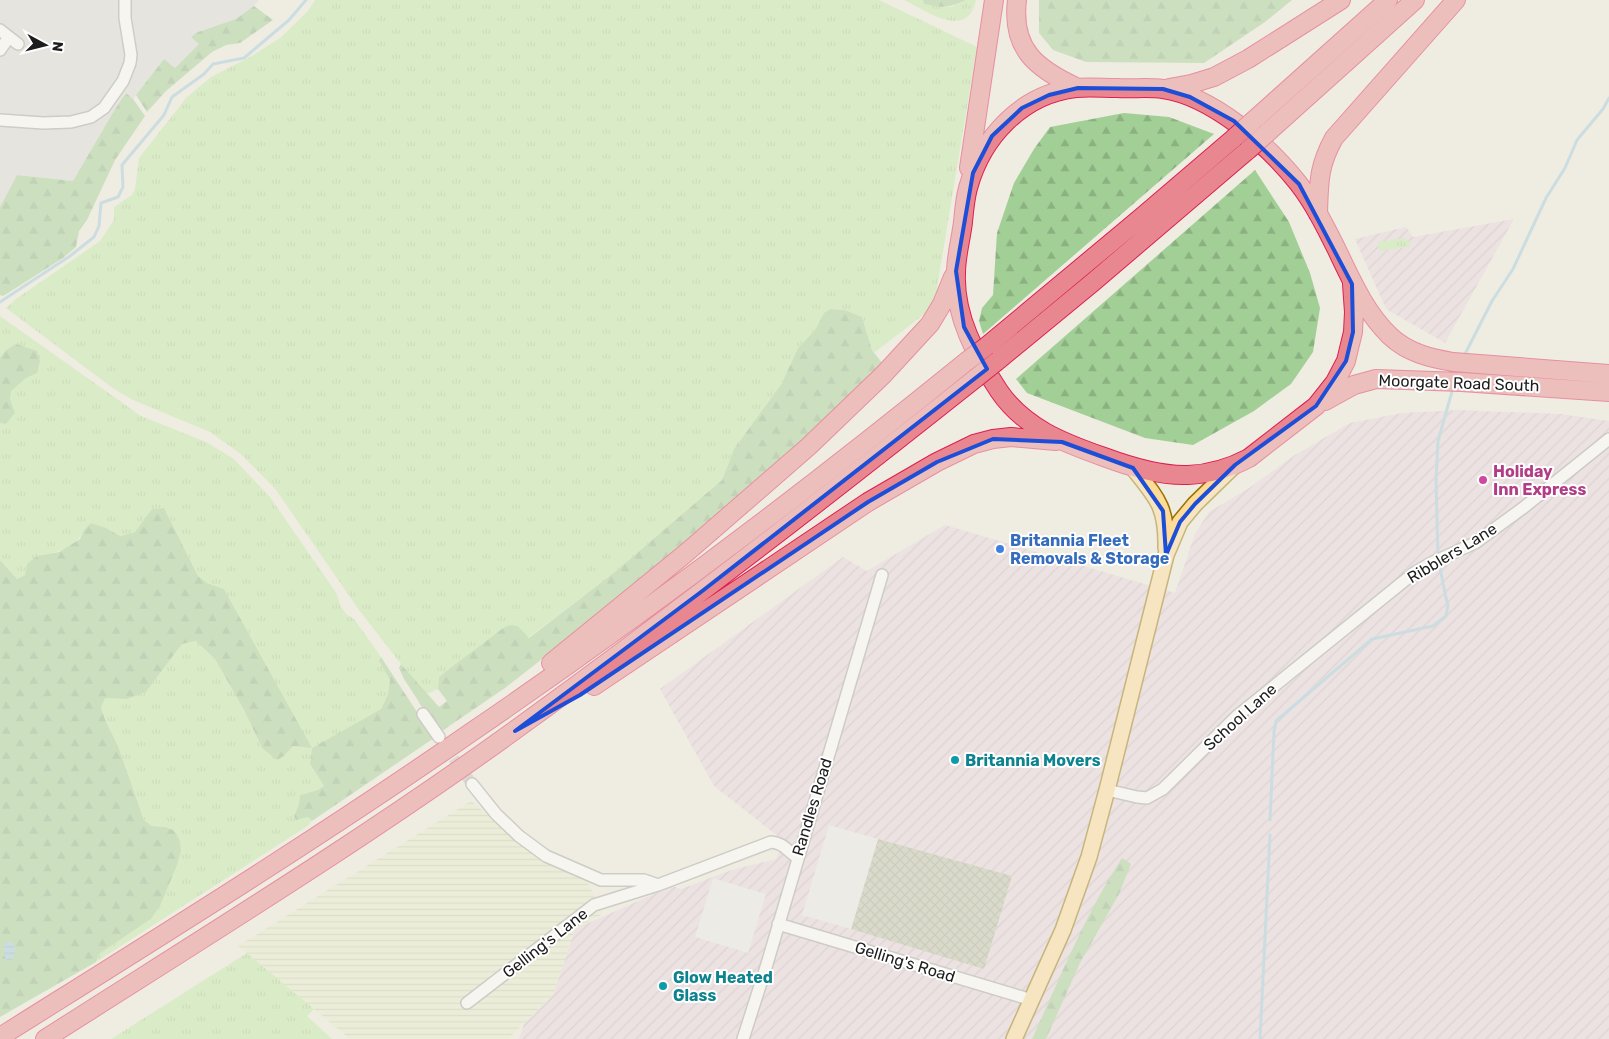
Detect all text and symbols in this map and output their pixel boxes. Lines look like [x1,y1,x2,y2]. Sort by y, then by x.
north arrow [20,20,70,70]
text: N [48,40,66,53]
street label: Moorgate Road South [1378,371,1540,395]
place label: Holiday Inn Express [1493,462,1586,499]
marker: Holiday Inn Express [1477,474,1489,486]
street label: Ribblers Lane [1404,519,1500,587]
place label: Britannia Fleet Removals & Storage [1010,531,1169,568]
marker: Britannia Fleet Removals & Storage [994,543,1006,555]
street label: School Lane [1200,679,1280,755]
place label: Britannia Movers [965,751,1101,770]
marker: Britannia Movers [949,754,961,766]
street label: Randles Road [788,756,836,858]
street label: Gelling's Lane [499,904,591,982]
street label: Gelling's Road [853,938,957,986]
place label: Glow Heated Glass [673,968,773,1005]
marker: Glow Heated Glass [657,980,669,992]

